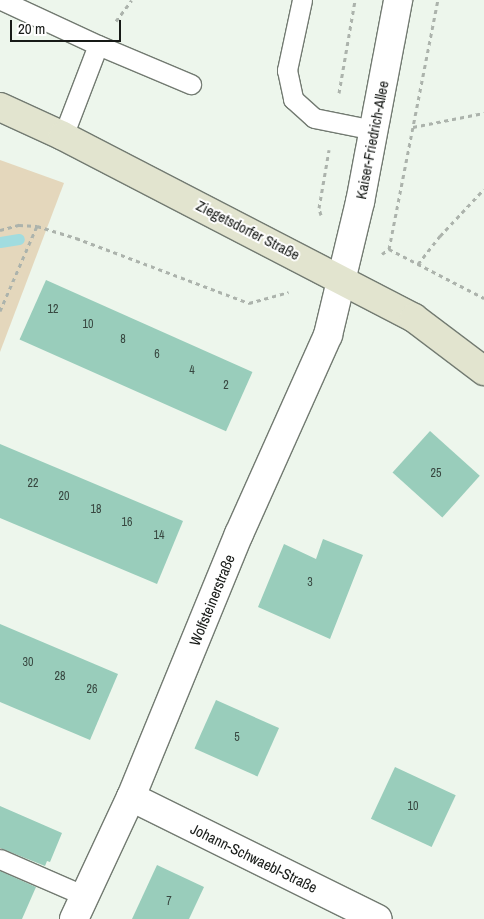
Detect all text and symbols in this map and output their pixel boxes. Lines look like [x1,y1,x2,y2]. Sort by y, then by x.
scale bar [12,10,124,42]
text: 20 m [18,18,45,39]
street label: Kaiser-Friedrich-Allee [352,79,392,201]
street label: Ziegetsdorfer Straße [193,196,303,264]
house number: 12 [48,303,58,317]
house number: 10 [83,318,93,332]
house number: 8 [120,333,126,347]
house number: 6 [154,348,160,362]
house number: 4 [189,364,195,378]
house number: 2 [223,379,229,393]
house number: 25 [431,467,441,481]
house number: 22 [28,477,38,491]
house number: 20 [59,490,69,504]
house number: 18 [91,503,101,517]
house number: 16 [122,516,132,530]
house number: 14 [154,529,164,543]
street label: Wolfsteinerstraße [186,552,238,648]
house number: 3 [307,576,313,590]
house number: 30 [23,656,33,670]
house number: 28 [55,670,65,684]
house number: 26 [87,683,97,697]
house number: 5 [234,731,240,745]
house number: 10 [408,800,418,814]
street label: Johann-Schwaebl-Straße [188,819,320,897]
house number: 7 [166,895,172,909]

